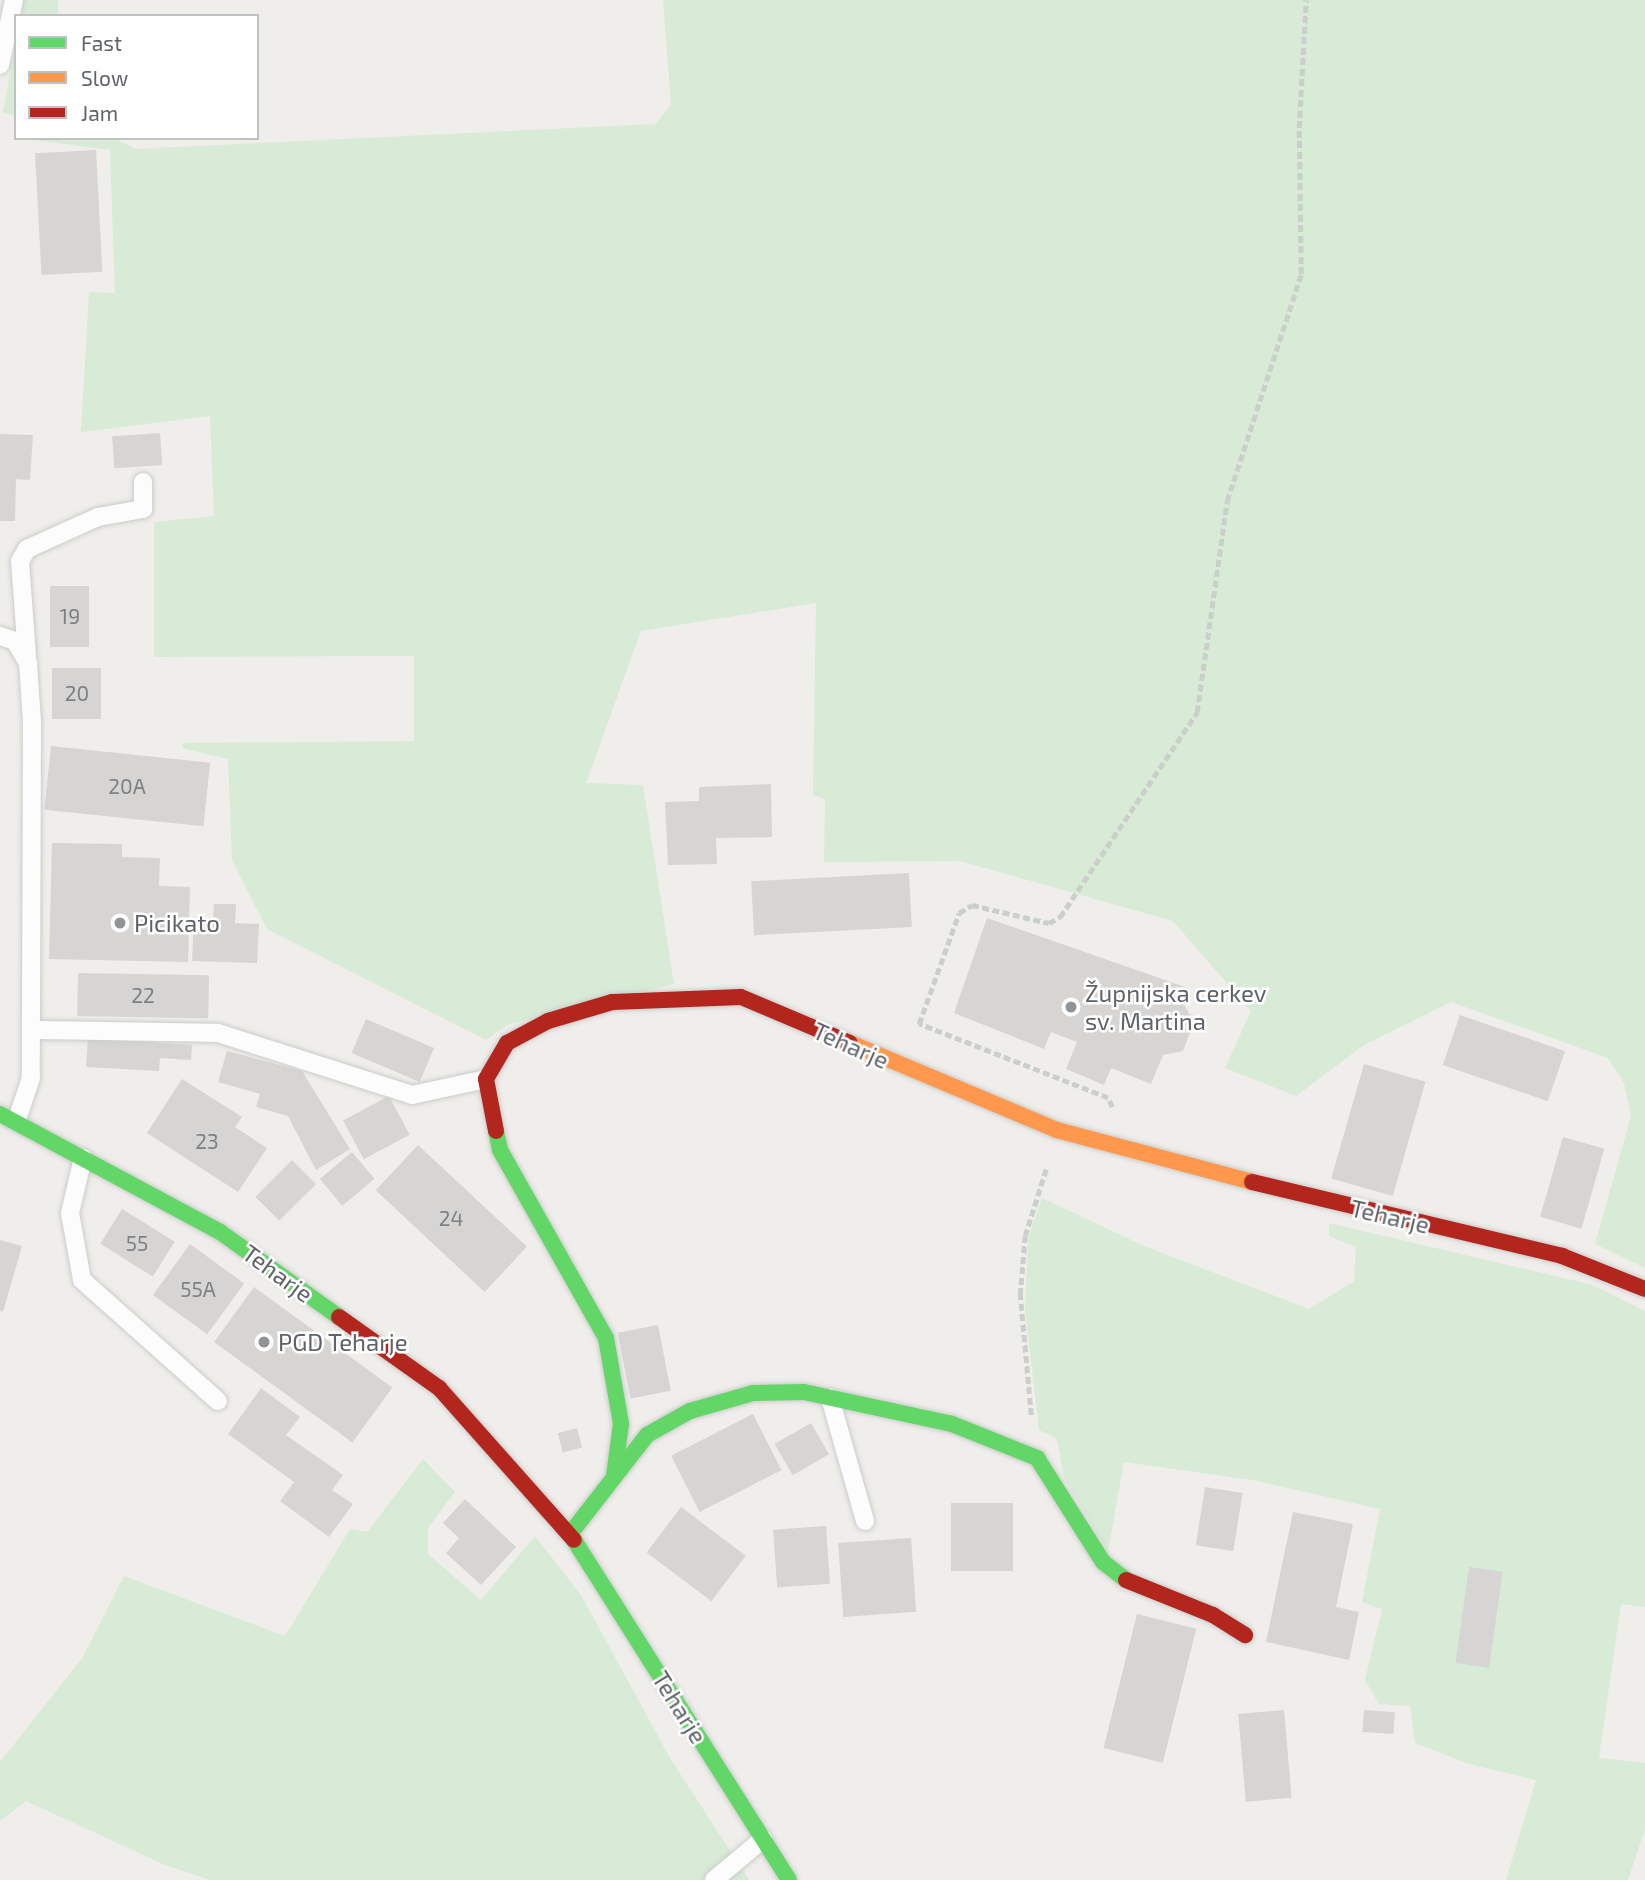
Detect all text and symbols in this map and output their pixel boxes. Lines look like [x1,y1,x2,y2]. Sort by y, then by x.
legend [14,14,259,140]
text: Fast [81,30,122,55]
text: Slow [81,65,128,90]
text: Jam [81,100,118,125]
house number: 19 [60,603,80,629]
house number: 20 [65,680,89,706]
house number: 20A [108,773,146,799]
place label: Picikato [134,909,220,937]
marker: Picikato [112,915,128,931]
place label: Župnijska cerkev sv. Martina [1085,979,1266,1035]
house number: 22 [131,982,155,1008]
marker: Župnijska cerkev sv. Martina [1063,999,1079,1015]
street label: Teharje [809,1016,893,1074]
house number: 23 [195,1128,219,1154]
street label: Teharje [1348,1193,1432,1239]
house number: 24 [439,1205,463,1231]
house number: 55 [126,1230,148,1256]
street label: Teharje [237,1238,319,1308]
house number: 55A [180,1276,216,1302]
place label: PGD Teharje [278,1328,408,1356]
marker: PGD Teharje [256,1334,272,1350]
street label: Teharje [647,1666,713,1748]

